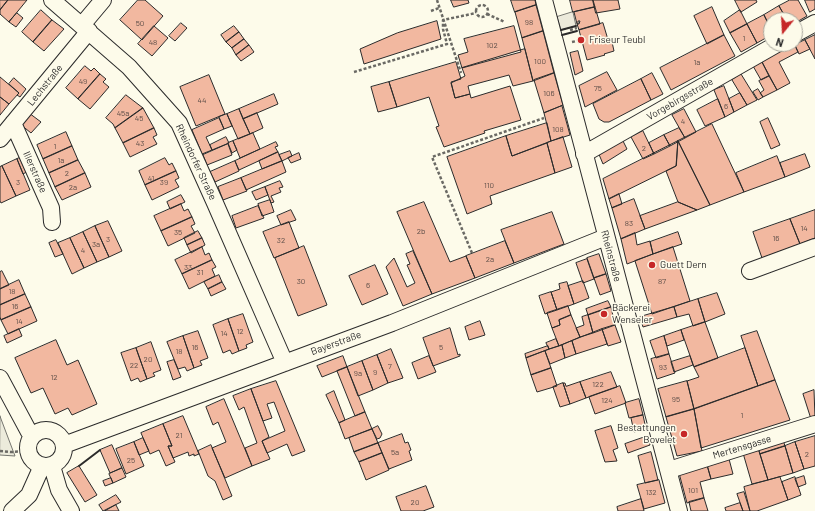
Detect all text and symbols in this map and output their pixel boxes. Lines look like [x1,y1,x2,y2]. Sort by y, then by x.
north arrow [763,12,803,52]
house number: 98 [525,17,533,27]
house number: 50 [136,18,144,28]
house number: 1 [743,33,745,43]
place label: Friseur Teubl [589,34,645,46]
marker: Friseur Teubl [576,35,586,45]
text: N [774,36,785,50]
house number: 48 [149,37,157,47]
house number: 102 [486,40,498,50]
house number: 100 [534,56,546,66]
house number: 1a [694,57,700,67]
street label: Lechstraße [25,62,65,108]
street label: Vorgebirgsstraße [645,75,715,123]
house number: 49 [79,76,87,86]
house number: 75 [594,83,602,93]
house number: 106 [543,88,555,98]
house number: 44 [198,95,206,105]
house number: 6 [724,101,728,111]
house number: 45a [117,108,129,118]
house number: 45 [135,113,143,123]
house number: 4 [681,116,685,126]
street label: Rheindorfer Straße [173,122,219,202]
house number: 108 [552,124,564,134]
house number: 43 [136,138,144,148]
house number: 1 [54,141,56,151]
house number: 2 [642,143,646,153]
street label: Illerstraße [21,149,49,195]
house number: 1a [58,155,64,165]
house number: 2 [65,168,69,178]
house number: 41 [148,173,154,183]
house number: 3 [16,177,20,187]
house number: 39 [160,177,168,187]
house number: 110 [484,180,494,190]
house number: 2a [69,182,77,192]
house number: 83 [625,218,633,228]
house number: 14 [800,223,808,233]
house number: 2b [417,226,425,236]
house number: 35 [174,227,182,237]
street label: Rheinstraße [598,229,624,283]
house number: 16 [773,233,779,243]
house number: 3 [106,234,110,244]
house number: 32 [277,235,285,245]
house number: 3a [92,239,100,249]
house number: 4 [81,245,85,255]
house number: 2a [486,254,494,264]
place label: Guett Dern [660,259,707,271]
marker: Guett Dern [647,260,657,270]
house number: 33 [184,262,192,272]
house number: 31 [197,267,203,277]
house number: 30 [297,276,305,286]
house number: 87 [658,276,666,286]
house number: 6 [366,280,370,290]
house number: 18 [9,286,15,296]
house number: 16 [12,301,18,311]
place label: Bäckerei Wenseler [612,302,652,326]
marker: Bäckerei Wenseler [599,309,609,319]
house number: 14 [15,316,23,326]
house number: 12 [236,326,244,336]
house number: 14 [220,328,228,338]
street label: Bayerstraße [309,328,363,358]
house number: 16 [192,342,198,352]
house number: 5 [439,342,443,352]
house number: 18 [176,346,182,356]
house number: 20 [144,354,152,364]
house number: 22 [130,360,138,370]
house number: 7 [388,361,392,371]
house number: 93 [659,362,667,372]
house number: 9 [373,367,377,377]
house number: 9a [354,368,362,378]
house number: 12 [50,372,58,382]
house number: 122 [592,379,604,389]
house number: 95 [672,394,680,404]
house number: 124 [601,395,613,405]
house number: 1 [741,410,743,420]
place label: Bestattungen Bovelet [617,422,676,446]
marker: Bestattungen Bovelet [679,429,689,439]
house number: 21 [176,430,182,440]
street label: Mertensgasse [711,432,773,462]
house number: 5a [391,447,399,457]
house number: 2 [805,449,809,459]
house number: 25 [127,455,135,465]
house number: 101 [688,485,698,495]
house number: 132 [645,487,657,497]
house number: 20 [411,497,419,507]

